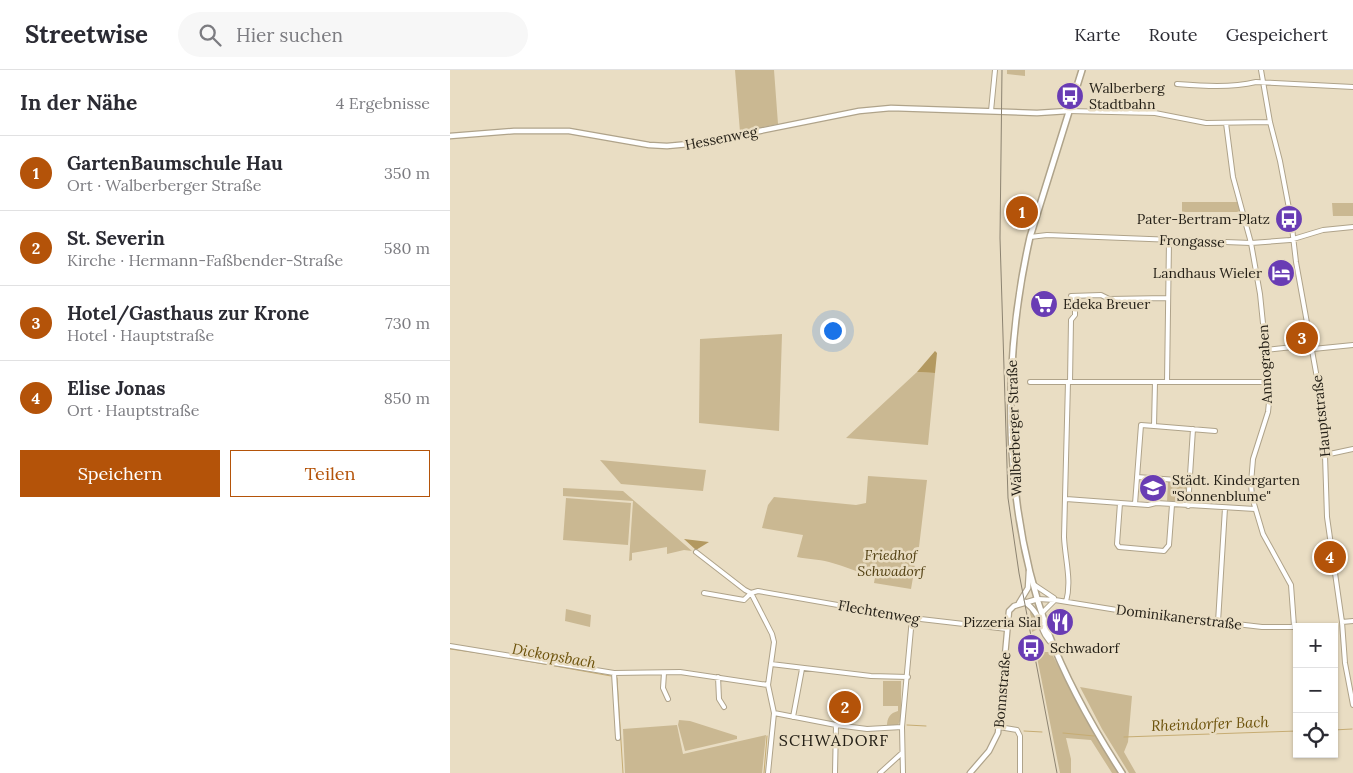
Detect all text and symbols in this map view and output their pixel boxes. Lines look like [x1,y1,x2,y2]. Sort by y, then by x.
search box [178,12,528,57]
text: Streetwise [25,19,148,50]
icon: search [196,21,224,49]
text: Hier suchen [236,23,343,47]
text: Karte [1074,23,1120,46]
text: Route [1148,23,1198,46]
text: Gespeichert [1226,23,1328,46]
place label: Walberberg Stadtbahn [1089,79,1165,113]
bus stop icon: Walberberg Stadtbahn [1055,81,1085,111]
text: In der Nähe [20,89,137,116]
text: 4 Ergebnisse [336,93,430,113]
street label: Hessenweg [683,122,759,154]
text: GartenBaumschule Hau [67,151,283,175]
text: 1 [33,163,39,183]
text: 350 m [384,163,430,183]
text: Ort · Walberberger Straße [67,175,261,195]
pin: 1 [1006,193,1038,231]
bus stop icon: Pater-Bertram-Platz [1274,204,1304,234]
place label: Pater-Bertram-Platz [1137,210,1270,228]
text: St. Severin [67,226,165,250]
street label: Frongasse [1159,231,1226,251]
text: 2 [32,238,40,258]
text: 580 m [384,238,430,258]
text: Kirche · Hermann-Faßbender-Straße [67,250,343,270]
hotel icon: Landhaus Wieler [1266,258,1296,288]
place label: Landhaus Wieler [1153,264,1262,282]
supermarket icon: Edeka Breuer [1029,289,1059,319]
place label: Edeka Breuer [1063,295,1150,313]
text: Hotel/Gasthaus zur Krone [67,301,309,325]
text: 3 [32,313,40,333]
text: 730 m [385,313,430,333]
your location [820,318,846,344]
pin: 3 [1286,319,1318,357]
street label: Annograben [1254,324,1276,405]
text: Hotel · Hauptstraße [67,325,214,345]
street label: Walberberger Straße [1003,359,1025,497]
street label: Hauptstraße [1308,374,1334,458]
text: Elise Jonas [67,376,166,400]
text: 4 [32,388,40,408]
text: 850 m [384,388,430,408]
text: Ort · Hauptstraße [67,400,199,420]
button: Speichern [20,450,220,497]
button: Teilen [230,450,430,497]
place label: Städt. Kindergarten "Sonnenblume" [1172,471,1300,505]
school or university icon: Städt. Kindergarten "Sonnenblume" [1138,473,1168,503]
pin: 4 [1314,538,1346,576]
park label: Friedhof Schwadorf [857,546,926,580]
street label: Flechtenweg [837,596,921,628]
street label: Dominikanerstraße [1115,600,1243,634]
restaurant icon: Pizzeria Sial [1045,607,1075,637]
place label: Pizzeria Sial [963,613,1041,631]
map controls [1293,623,1338,758]
button: + [1293,623,1338,668]
bus stop icon: Schwadorf [1016,633,1046,663]
water label: Dickopsbach [511,639,598,672]
place label: Schwadorf [1050,639,1121,657]
street label: Bonnstraße [990,651,1014,729]
button: − [1293,668,1338,713]
pin: 2 [829,688,861,726]
water label: Rheindorfer Bach [1151,712,1270,735]
button: locate [1293,713,1338,758]
district label: SCHWADORF [779,730,889,750]

